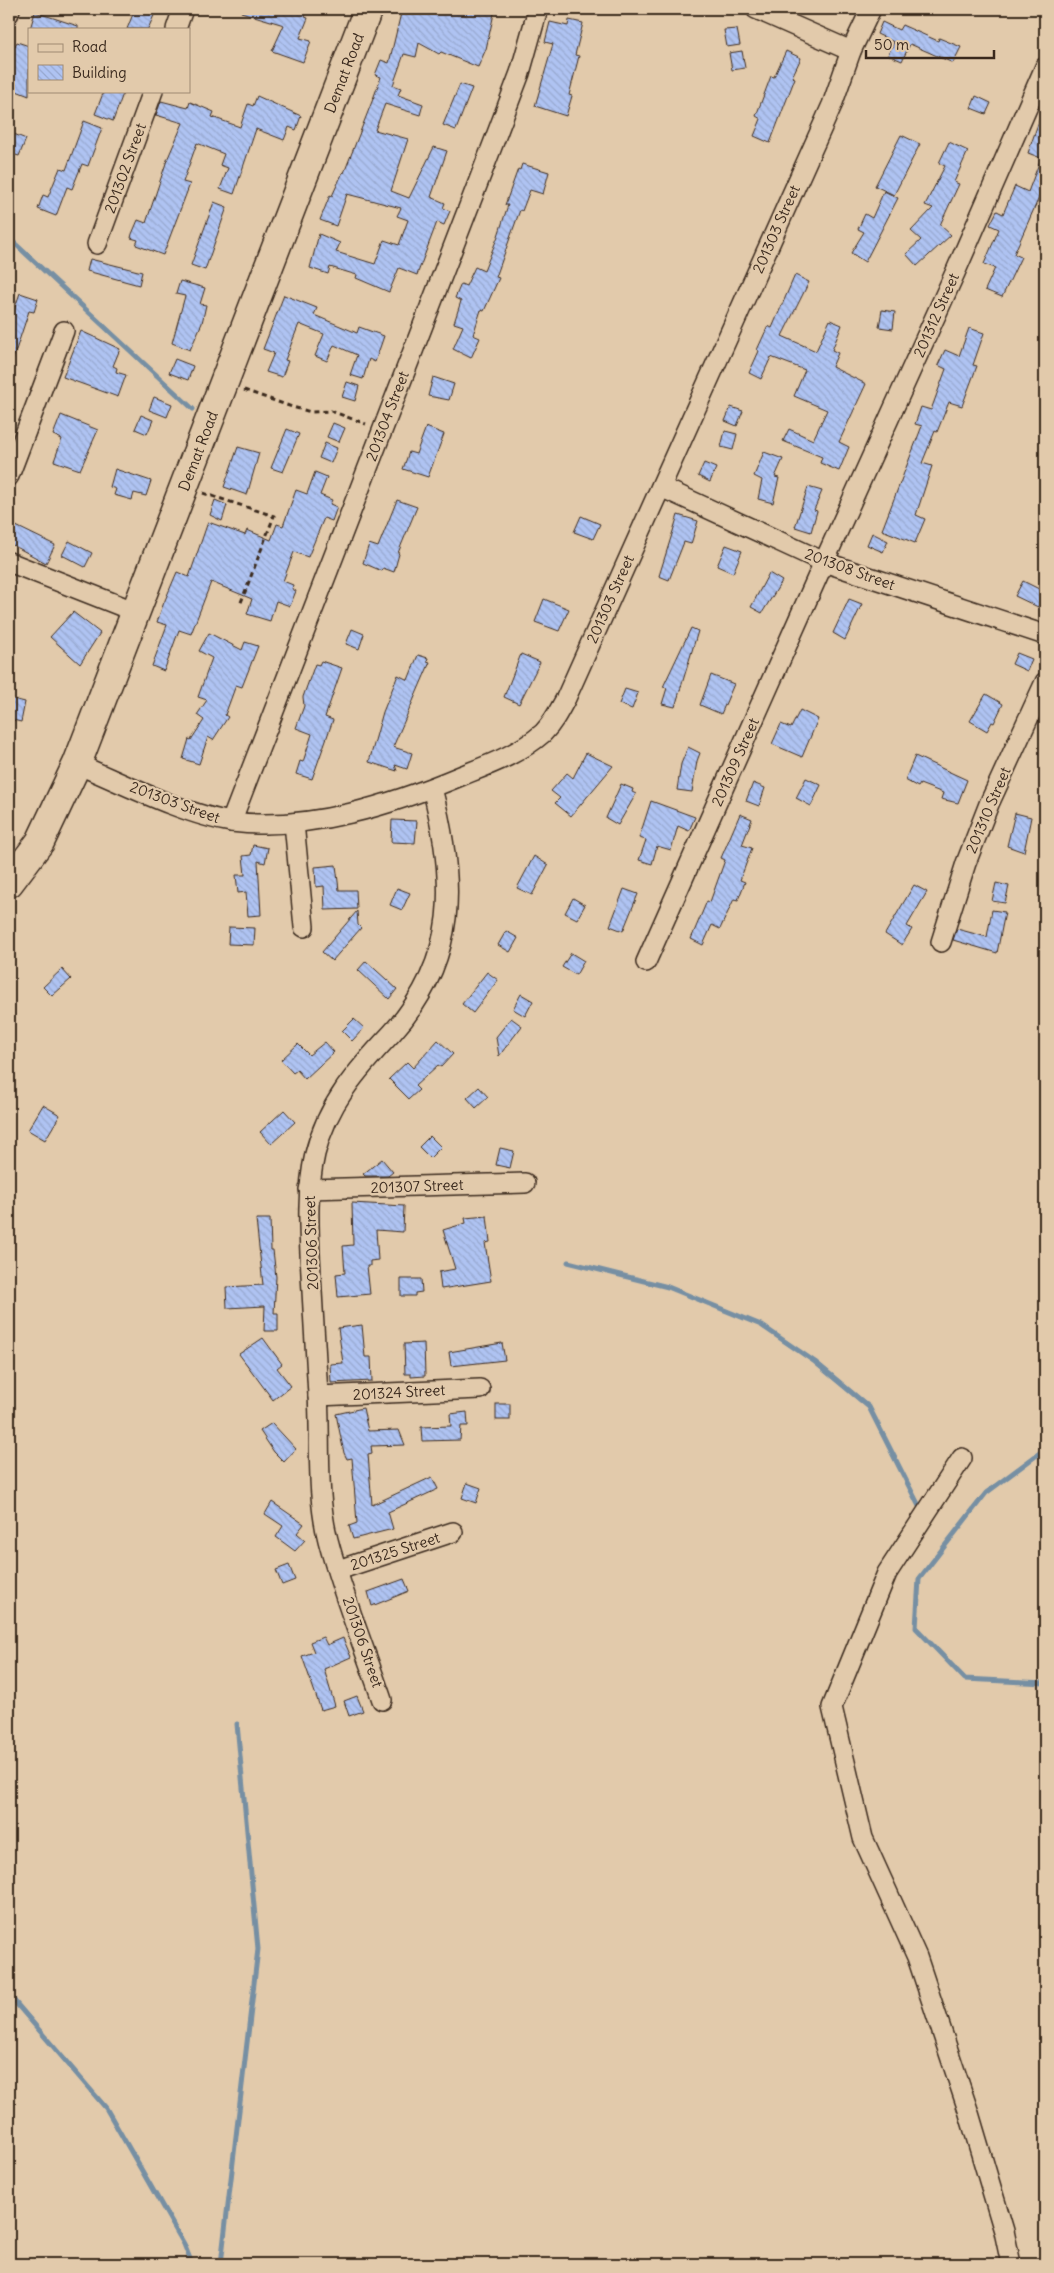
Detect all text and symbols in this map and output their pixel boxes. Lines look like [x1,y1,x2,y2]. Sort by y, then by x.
legend [28,28,190,92]
scale bar [866,28,994,60]
street label: Demat Road [320,30,368,116]
text: 50 m [874,35,909,54]
text: Road [72,37,107,56]
text: Building [72,63,127,82]
street label: 201302 Street [100,120,150,216]
street label: 201303 Street [748,182,804,276]
street label: 201312 Street [909,270,963,360]
street label: 201304 Street [361,368,413,464]
street label: Demat Road [174,408,222,494]
street label: 201308 Street [802,544,898,594]
street label: 201303 Street [582,552,638,646]
street label: 201309 Street [707,715,763,809]
street label: 201310 Street [961,764,1015,856]
street label: 201303 Street [127,777,223,827]
street label: 201307 Street [370,1175,464,1197]
street label: 201306 Street [300,1195,322,1291]
street label: 201324 Street [352,1380,446,1404]
street label: 201325 Street [348,1528,442,1574]
street label: 201306 Street [339,1594,387,1690]

